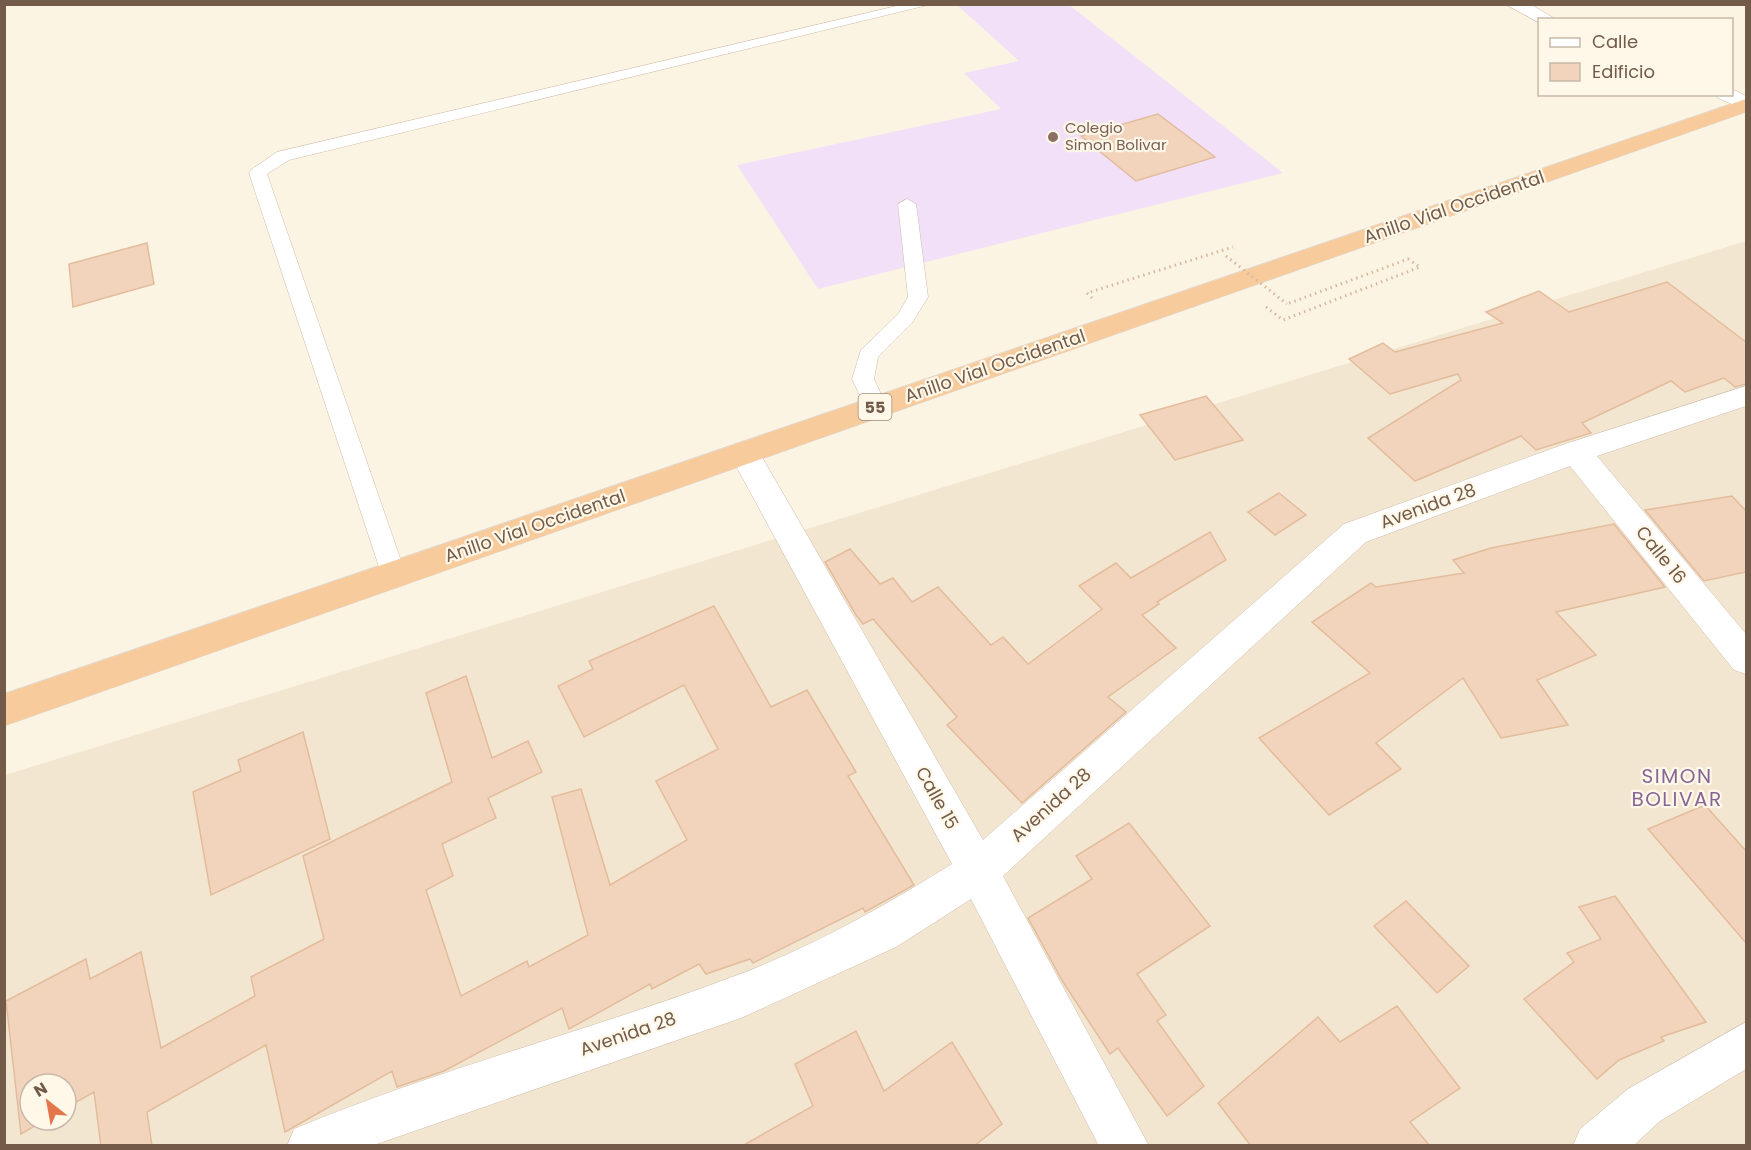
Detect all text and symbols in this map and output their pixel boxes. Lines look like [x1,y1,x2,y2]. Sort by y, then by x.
legend [1538,18,1733,96]
text: Calle [1592,29,1638,54]
text: Edificio [1592,59,1655,84]
place label: Colegio Simon Bolivar [1065,117,1167,155]
marker: Colegio Simon Bolivar [1046,130,1060,144]
street label: Anillo Vial Occidental [1360,164,1548,249]
street label: Anillo Vial Occidental [901,323,1089,408]
road number: 55 [858,394,892,420]
street label: Avenida 28 [1376,477,1479,534]
street label: Anillo Vial Occidental [441,483,629,568]
street label: Calle 16 [1630,520,1693,589]
street label: Calle 15 [910,762,965,834]
street label: Avenida 28 [1005,762,1096,847]
district label: SIMON BOLIVAR [1631,762,1723,813]
street label: Avenida 28 [576,1005,679,1062]
north arrow [18,1072,78,1132]
text: N [29,1077,52,1103]

